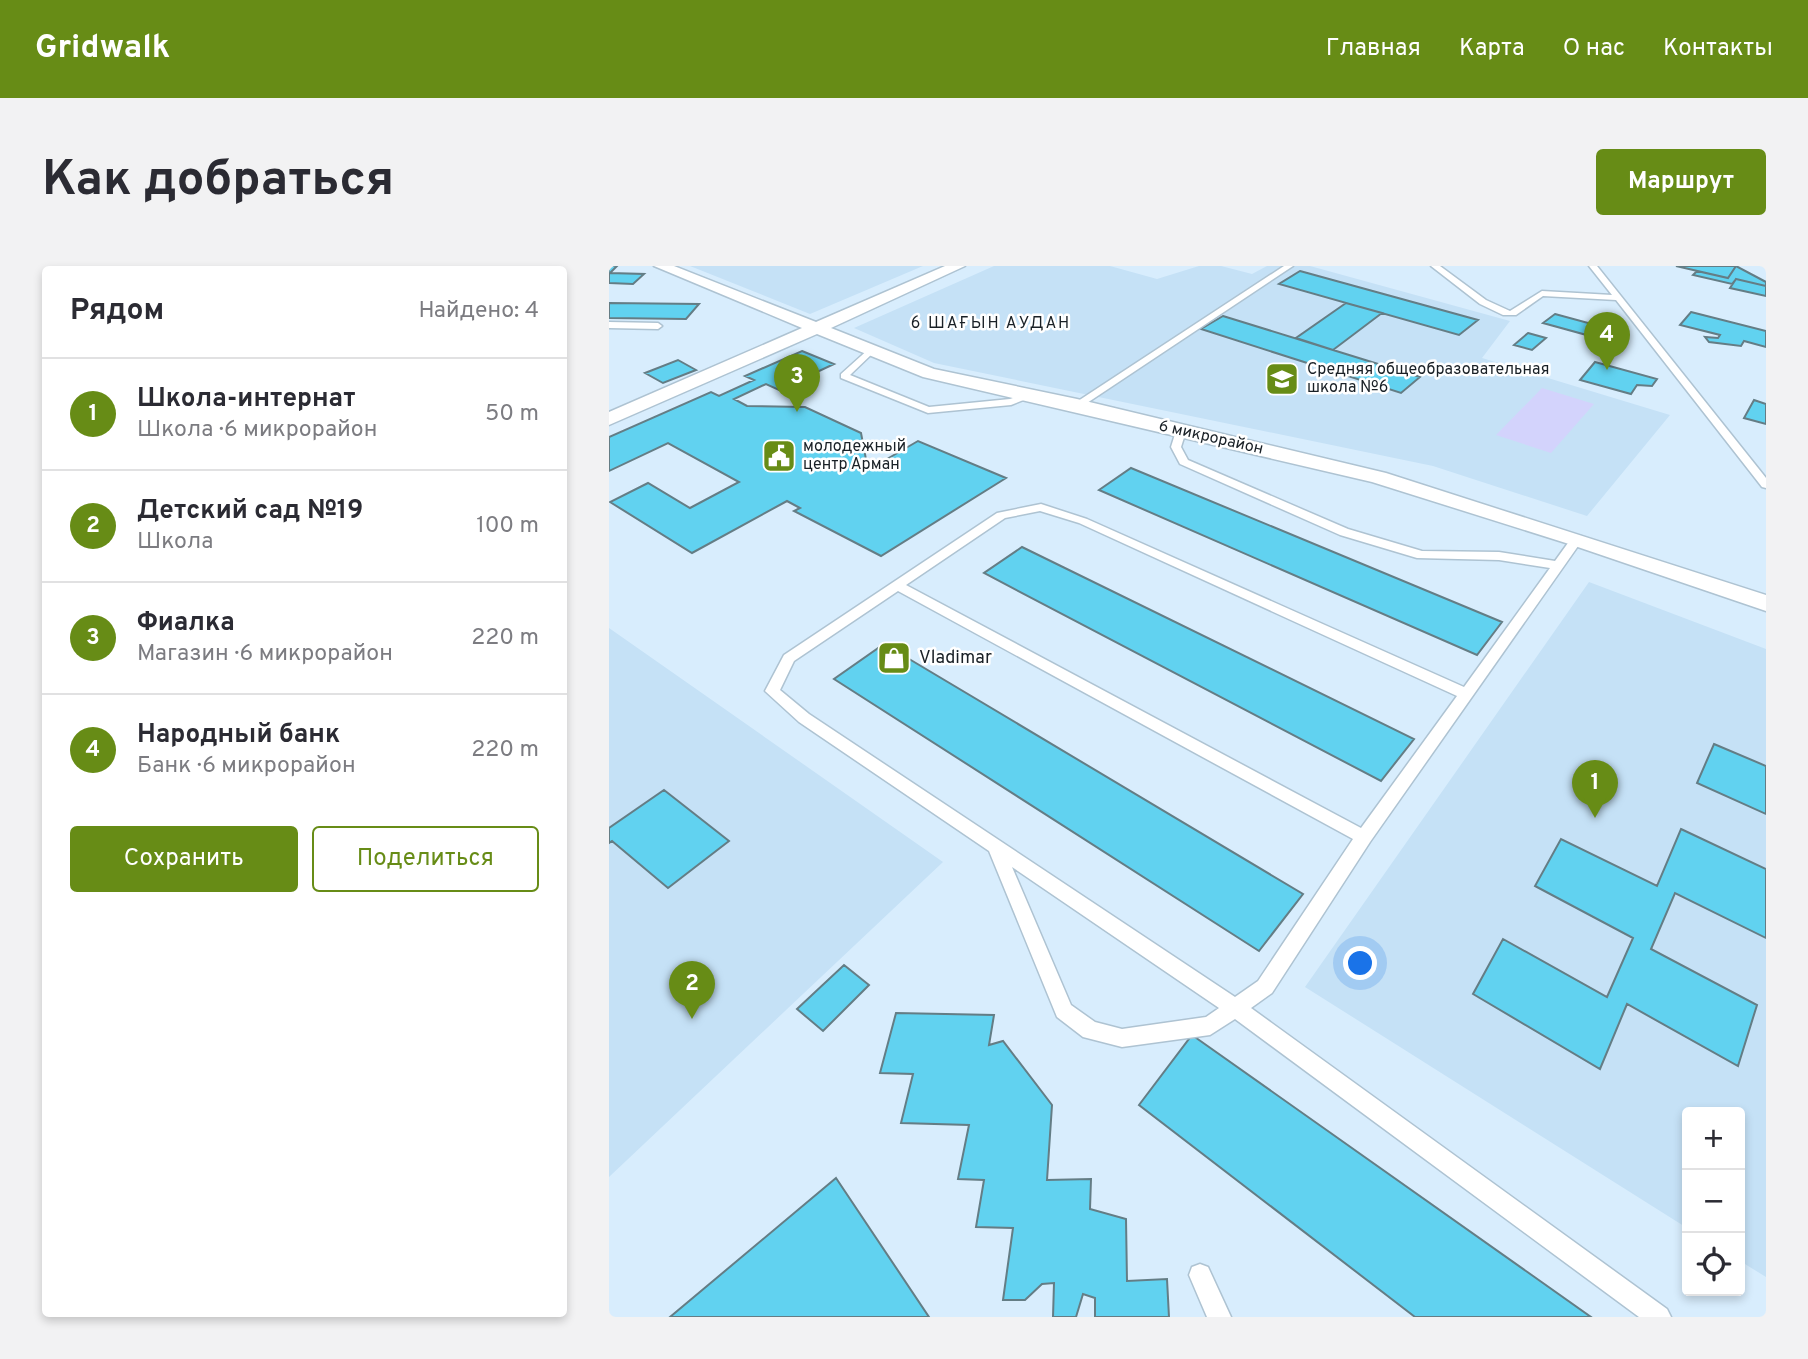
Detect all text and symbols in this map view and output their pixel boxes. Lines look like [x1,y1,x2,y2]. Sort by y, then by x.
text: Gridwalk [35,28,170,70]
text: Главная [1326,34,1421,64]
text: Карта [1459,34,1525,64]
text: О нас [1563,34,1625,64]
text: Контакты [1663,34,1773,64]
button: Маршрут [1596,149,1766,215]
text: Как добраться [42,151,394,213]
text: Рядом [70,293,164,330]
text: Найдено: 4 [418,297,539,326]
pin: 4 [1584,312,1630,370]
district label: 6 ШАҒЫН АУДАН [911,314,1071,334]
pin: 3 [774,354,820,412]
school or university icon: Средняя общеобразовательная школа №6 [1263,360,1301,398]
place label: Средняя общеобразовательная школа №6 [1307,360,1549,398]
text: Школа-интернат [137,383,355,416]
text: 1 [88,400,98,429]
text: 50 m [485,400,539,429]
text: Школа · 6 микрорайон [137,416,377,445]
street label: 6 микрорайон [1157,416,1265,460]
public building icon: молодежный центр Арман [760,437,798,475]
place label: молодежный центр Арман [803,437,906,475]
text: Детский сад №19 [137,495,363,528]
text: 2 [86,512,100,541]
text: 100 m [476,512,539,541]
text: Школа [137,528,213,557]
text: Фиалка [137,607,235,640]
text: 3 [86,624,100,653]
text: 220 m [471,624,539,653]
shop icon: Vladimar [875,639,913,677]
text: Магазин · 6 микрорайон [137,640,393,669]
place label: Vladimar [919,647,992,670]
text: Народный банк [137,719,340,752]
text: 4 [86,736,100,765]
text: 220 m [471,736,539,765]
text: Банк · 6 микрорайон [137,752,356,781]
pin: 1 [1572,760,1618,818]
button: Сохранить [70,826,298,892]
button: Поделиться [312,826,539,892]
your location [1343,946,1377,980]
pin: 2 [669,961,715,1019]
map controls [1682,1107,1745,1296]
button: + [1682,1107,1745,1170]
button: − [1682,1170,1745,1233]
button: locate [1682,1233,1745,1296]

